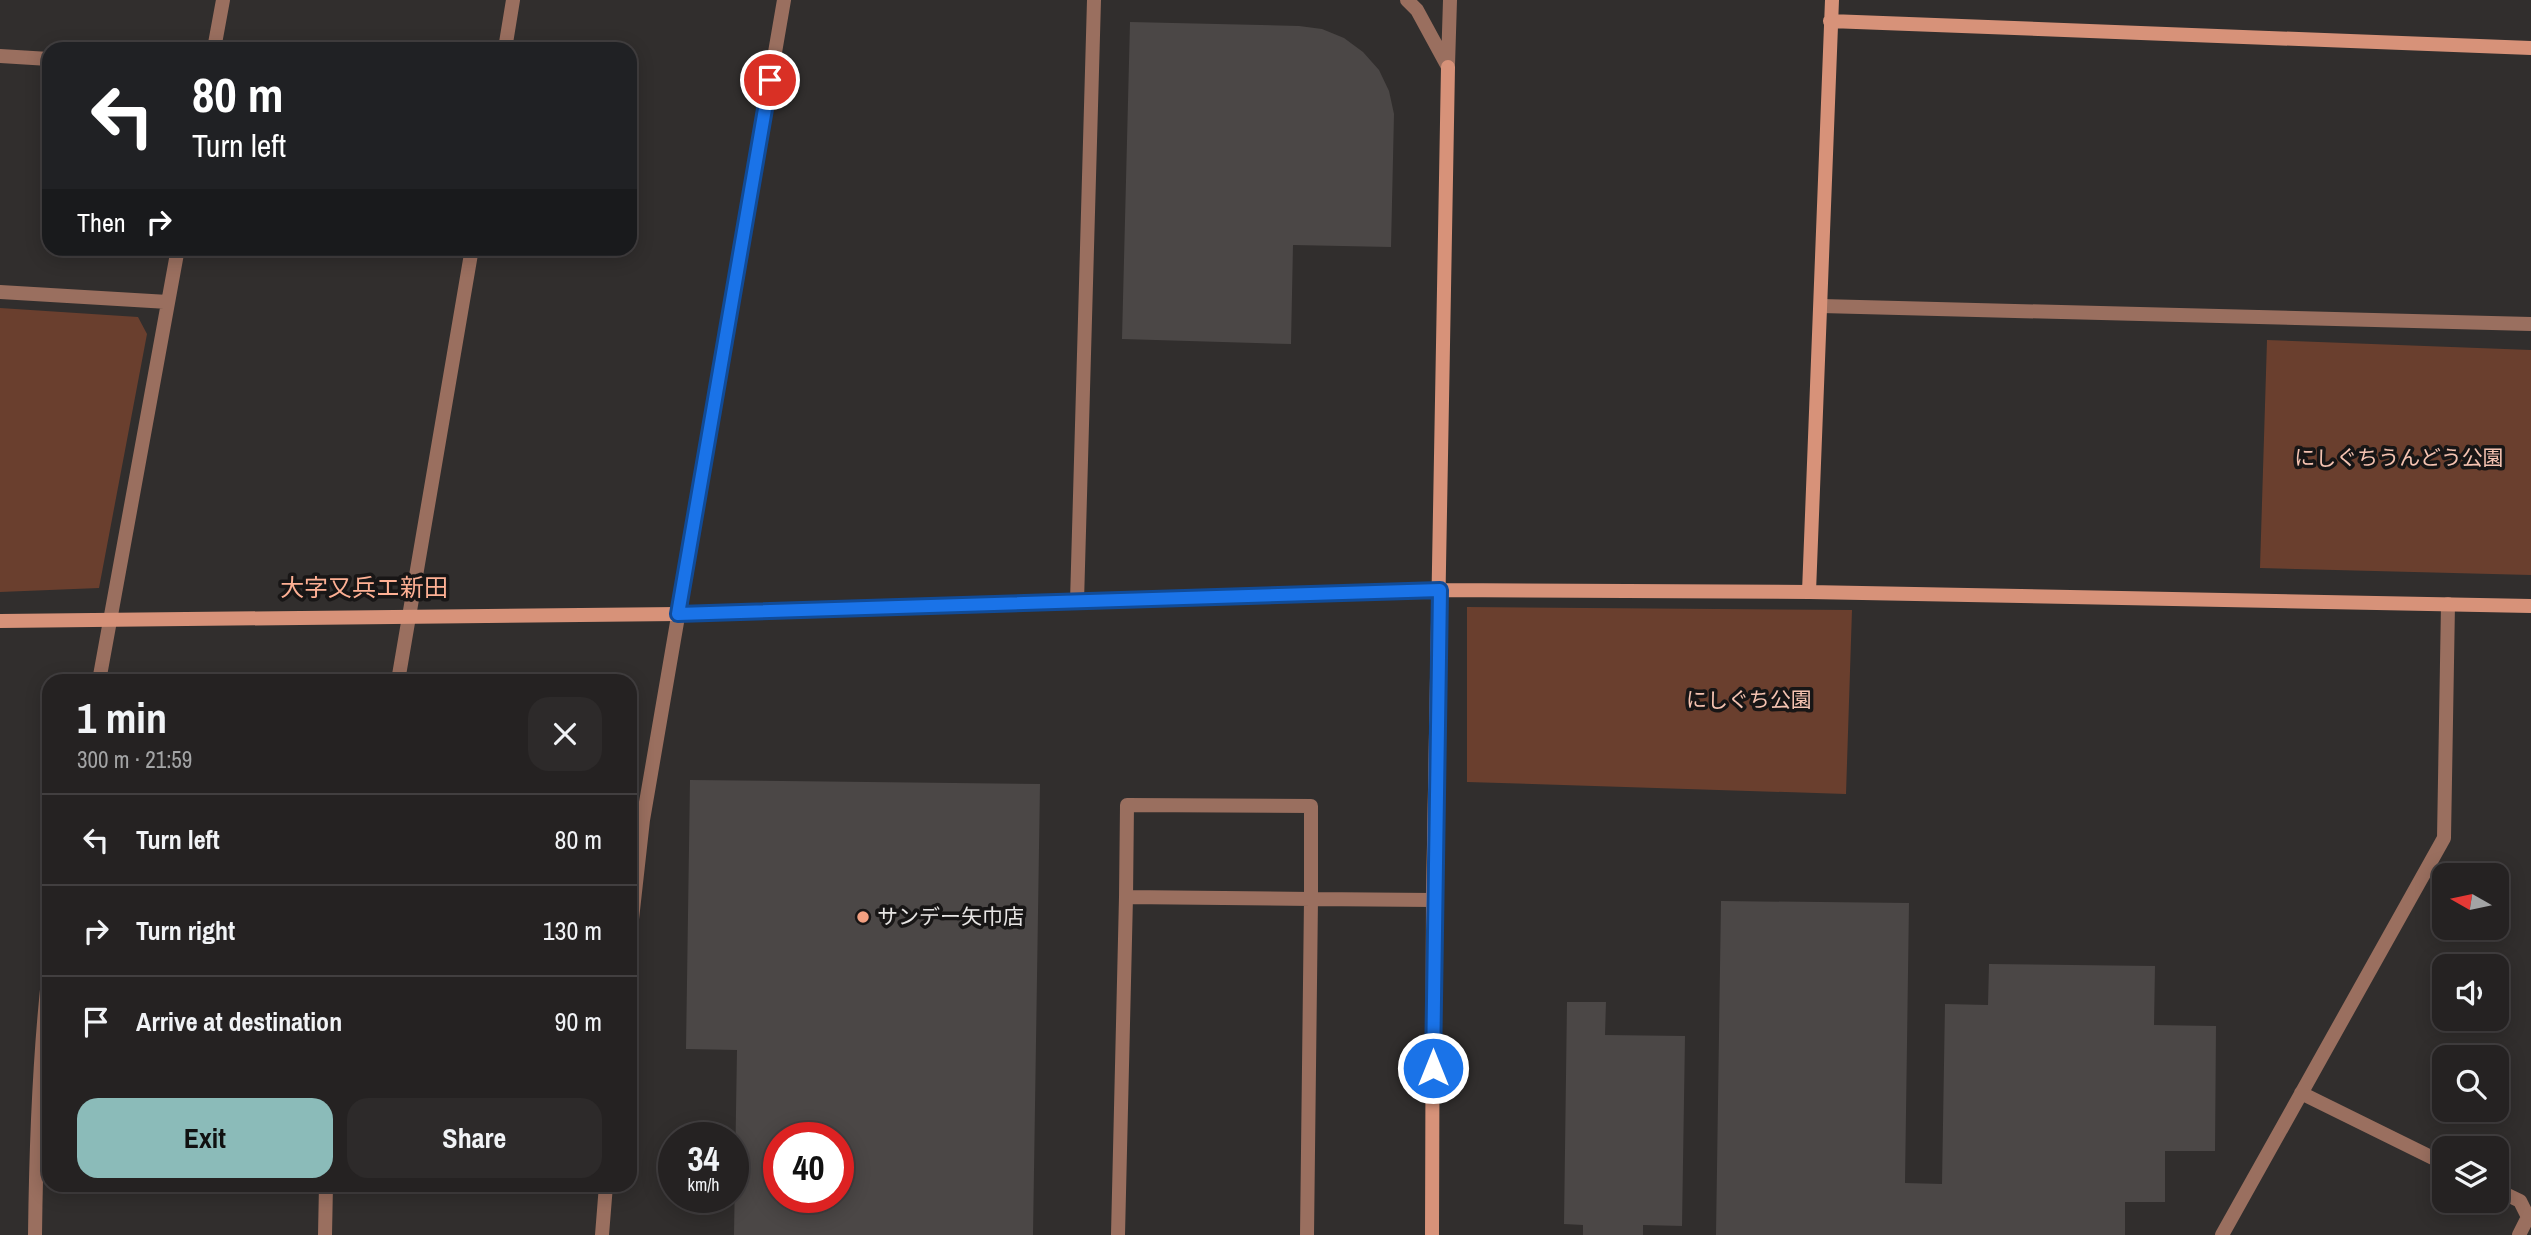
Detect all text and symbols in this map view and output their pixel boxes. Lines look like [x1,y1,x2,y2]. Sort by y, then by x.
pin [740,50,800,110]
text: 80 m [192,61,284,127]
icon: arrive [751,61,789,99]
icon: left [77,70,168,161]
text: Turn left [192,124,286,167]
icon: right [140,203,178,241]
text: Then [77,205,126,240]
park label: にしぐちうんどう公園 [2294,443,2504,472]
district label: 大字又兵エ新田 [280,571,448,603]
park label: にしぐち公園 [1686,685,1812,714]
text: 1 min [77,690,167,746]
button: close [528,697,602,771]
text: 300 m · 21:59 [77,744,192,775]
icon: left [77,821,115,859]
text: Turn left [136,822,220,857]
text: 80 m [555,822,602,857]
north arrow [2432,863,2510,940]
map controls [2432,863,2509,1213]
place label: サンデー矢巾店 [877,902,1024,931]
marker: サンデー矢巾店 [855,909,871,925]
icon: right [77,912,115,950]
text: Turn right [136,913,235,948]
text: 130 m [543,913,602,948]
button: sound [2432,954,2509,1031]
icon: arrive [77,1003,115,1041]
text: Arrive at destination [136,1004,342,1039]
text: 90 m [555,1004,602,1039]
position arrow [1396,1031,1470,1105]
button: search [2432,1045,2509,1122]
button: Exit [77,1098,333,1178]
button: Share [347,1098,602,1178]
speed limit sign: 40 [763,1122,854,1213]
text: 34 [688,1135,719,1182]
button: layers [2432,1136,2509,1213]
text: km/h [688,1172,720,1197]

